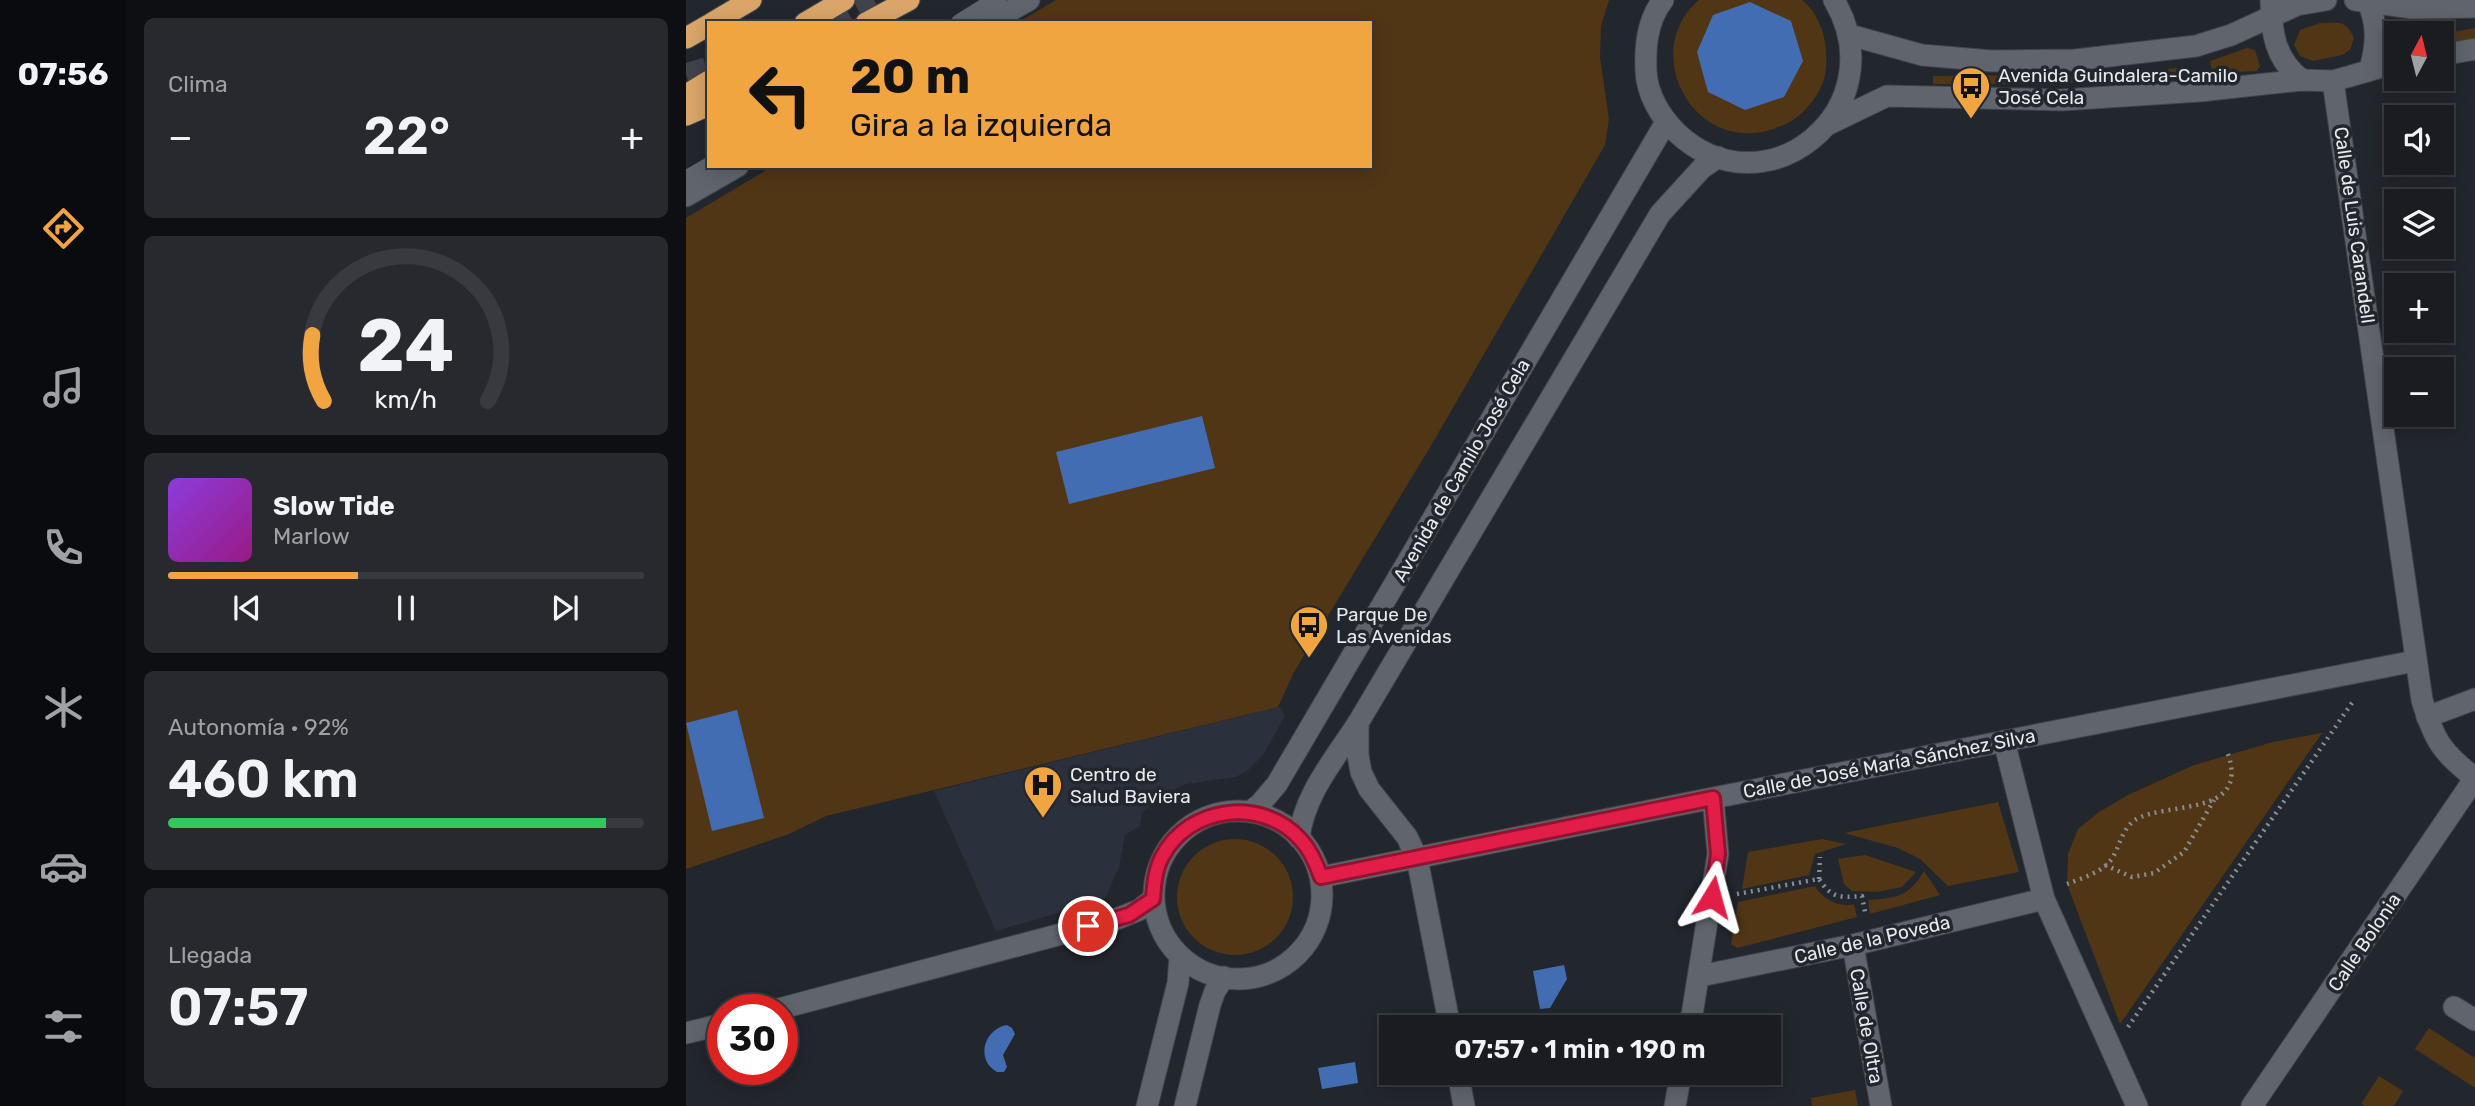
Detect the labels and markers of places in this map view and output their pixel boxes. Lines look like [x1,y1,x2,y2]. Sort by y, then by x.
place label: Avenida Guindalera-Camilo José Cela [1998,64,2238,109]
bus stop icon: Avenida Guindalera-Camilo José Cela [1950,65,1992,120]
place label: Parque De Las Avenidas [1336,603,1452,648]
bus stop icon: Parque De Las Avenidas [1288,604,1330,659]
place label: Centro de Salud Baviera [1070,763,1191,808]
hospital icon: Centro de Salud Baviera [1022,764,1064,819]
pin [1058,896,1118,956]

